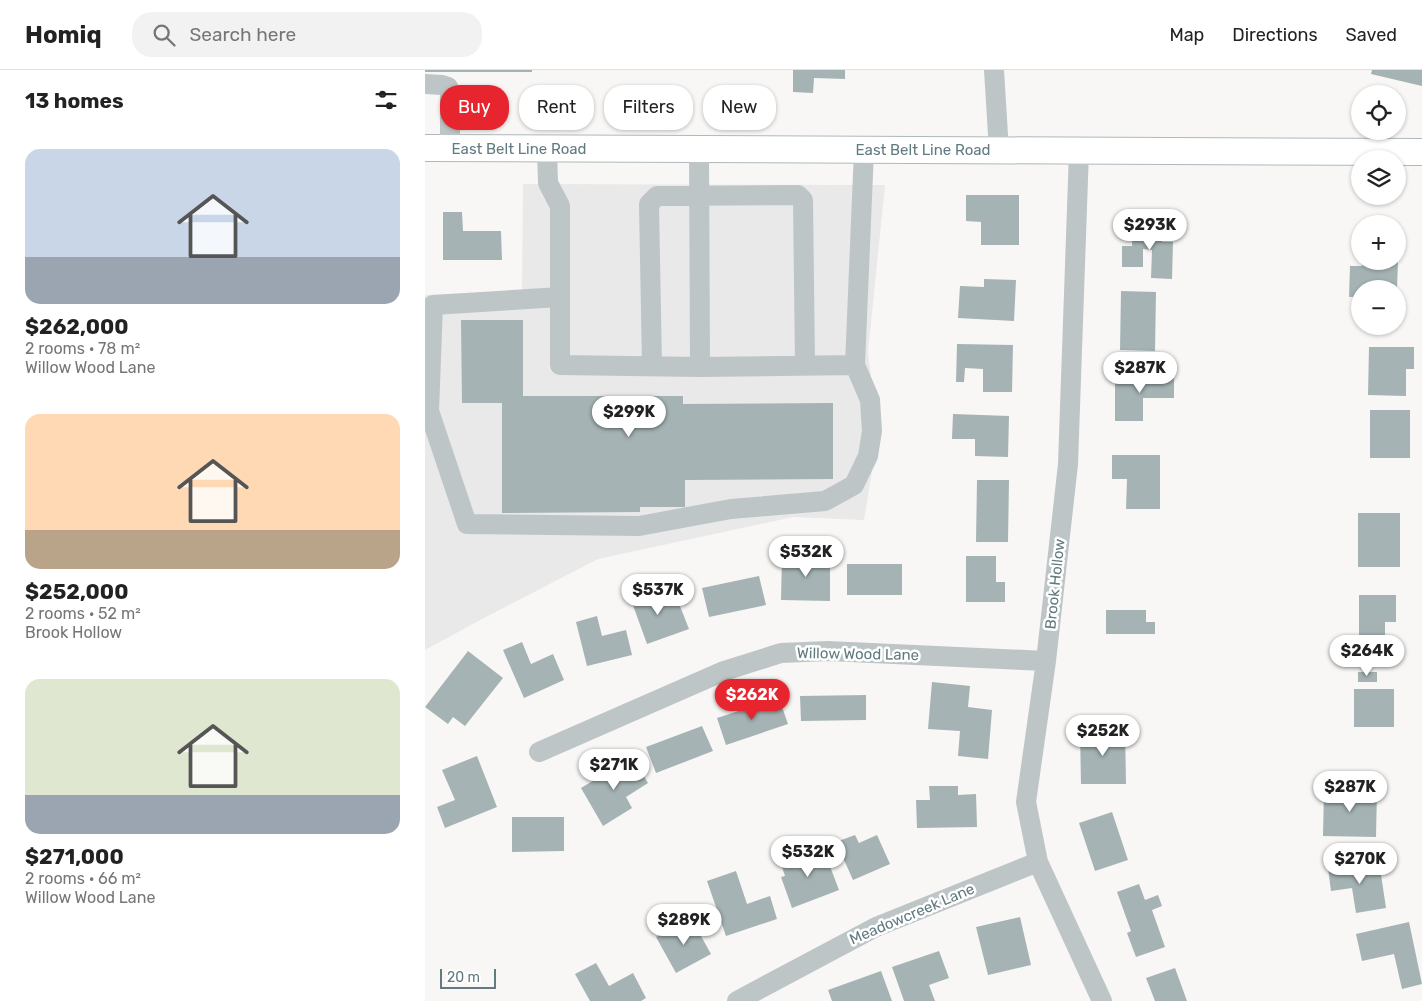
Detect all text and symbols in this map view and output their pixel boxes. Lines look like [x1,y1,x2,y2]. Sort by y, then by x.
search box [132,12,482,57]
text: Homiq [25,21,102,49]
icon: search [150,21,178,49]
text: Search here [190,23,296,46]
text: Map [1169,24,1204,46]
text: Directions [1232,24,1318,46]
text: Saved [1346,24,1397,46]
chip: Buy [440,85,509,130]
chip: Rent [519,85,594,130]
chip: Filters [604,85,693,130]
chip: New [703,85,776,130]
map controls [1351,85,1406,335]
button: locate [1351,85,1406,140]
icon: filters [372,86,400,114]
text: 13 homes [25,88,124,113]
street label: East Belt Line Road [452,140,586,158]
street label: East Belt Line Road [856,141,990,159]
button: layers [1351,150,1406,205]
icon: home [168,181,258,271]
pin: $293K [1115,208,1185,251]
text: $293K [1124,215,1176,234]
button: + [1351,215,1406,270]
button: − [1351,280,1406,335]
text: $262,000 [25,314,129,339]
text: 2 rooms · 78 m² [25,339,140,358]
pin: $287K [1105,352,1175,394]
text: Willow Wood Lane [25,358,155,377]
text: $287K [1114,358,1166,377]
pin: $299K [594,396,664,438]
text: $299K [603,402,655,421]
icon: home [168,446,258,536]
pin: $532K [771,536,841,578]
street label: Brook Hollow [1041,538,1069,630]
text: $532K [780,542,832,561]
pin: $537K [623,574,693,616]
text: $252,000 [25,579,128,604]
text: $537K [632,580,684,599]
text: 2 rooms · 52 m² [25,604,141,623]
text: Brook Hollow [25,623,122,642]
pin: $264K [1332,634,1402,677]
text: $264K [1340,641,1394,660]
street label: Willow Wood Lane [797,644,919,664]
pin: $262K [717,678,787,721]
text: $262K [726,685,778,704]
icon: home [168,711,258,801]
pin: $252K [1068,714,1138,757]
text: $252K [1077,721,1129,740]
pin: $271K [579,748,649,791]
text: $271K [590,755,638,774]
pin: $287K [1315,770,1385,813]
text: $287K [1324,777,1376,796]
pin: $532K [773,836,843,878]
text: $532K [782,842,834,861]
pin: $270K [1325,842,1395,885]
text: $271,000 [25,844,124,869]
text: $270K [1334,849,1386,868]
text: 2 rooms · 66 m² [25,869,141,888]
street label: Meadowcreek Lane [847,880,977,948]
text: Willow Wood Lane [25,888,155,907]
pin: $289K [649,904,719,946]
text: $289K [658,910,710,929]
scale bar [440,966,496,989]
text: 20 m [447,969,480,986]

